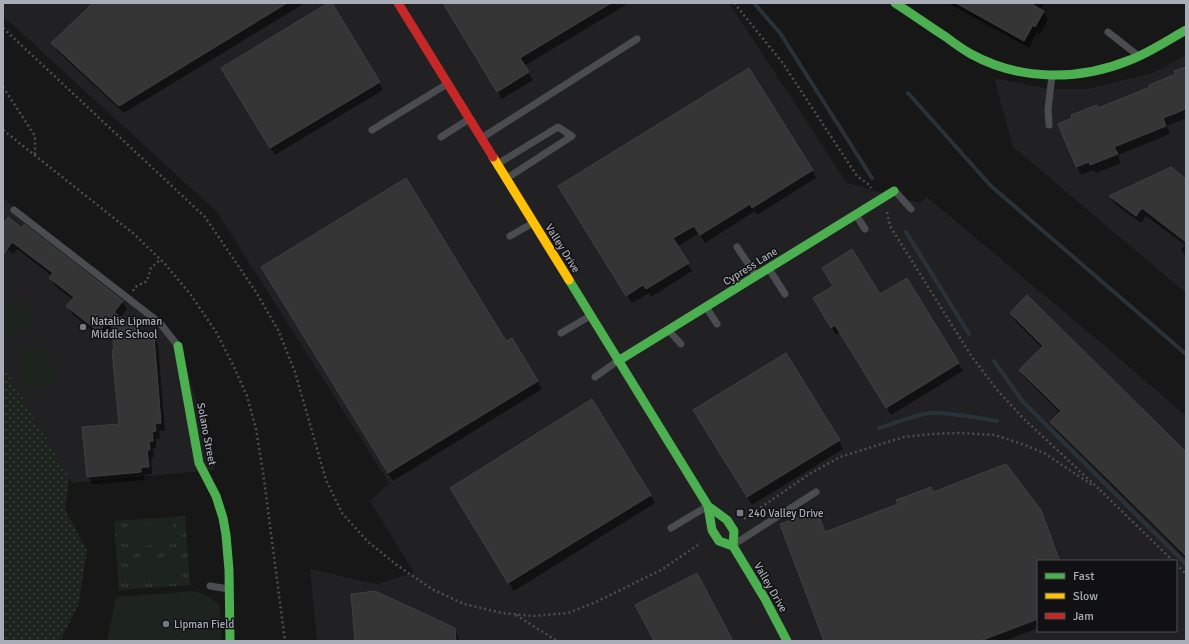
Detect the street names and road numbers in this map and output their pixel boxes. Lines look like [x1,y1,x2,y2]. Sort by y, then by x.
street label: Valley Drive [542,221,583,275]
street label: Cypress Lane [721,245,780,288]
street label: Solano Street [194,402,219,467]
street label: Valley Drive [751,560,790,614]

